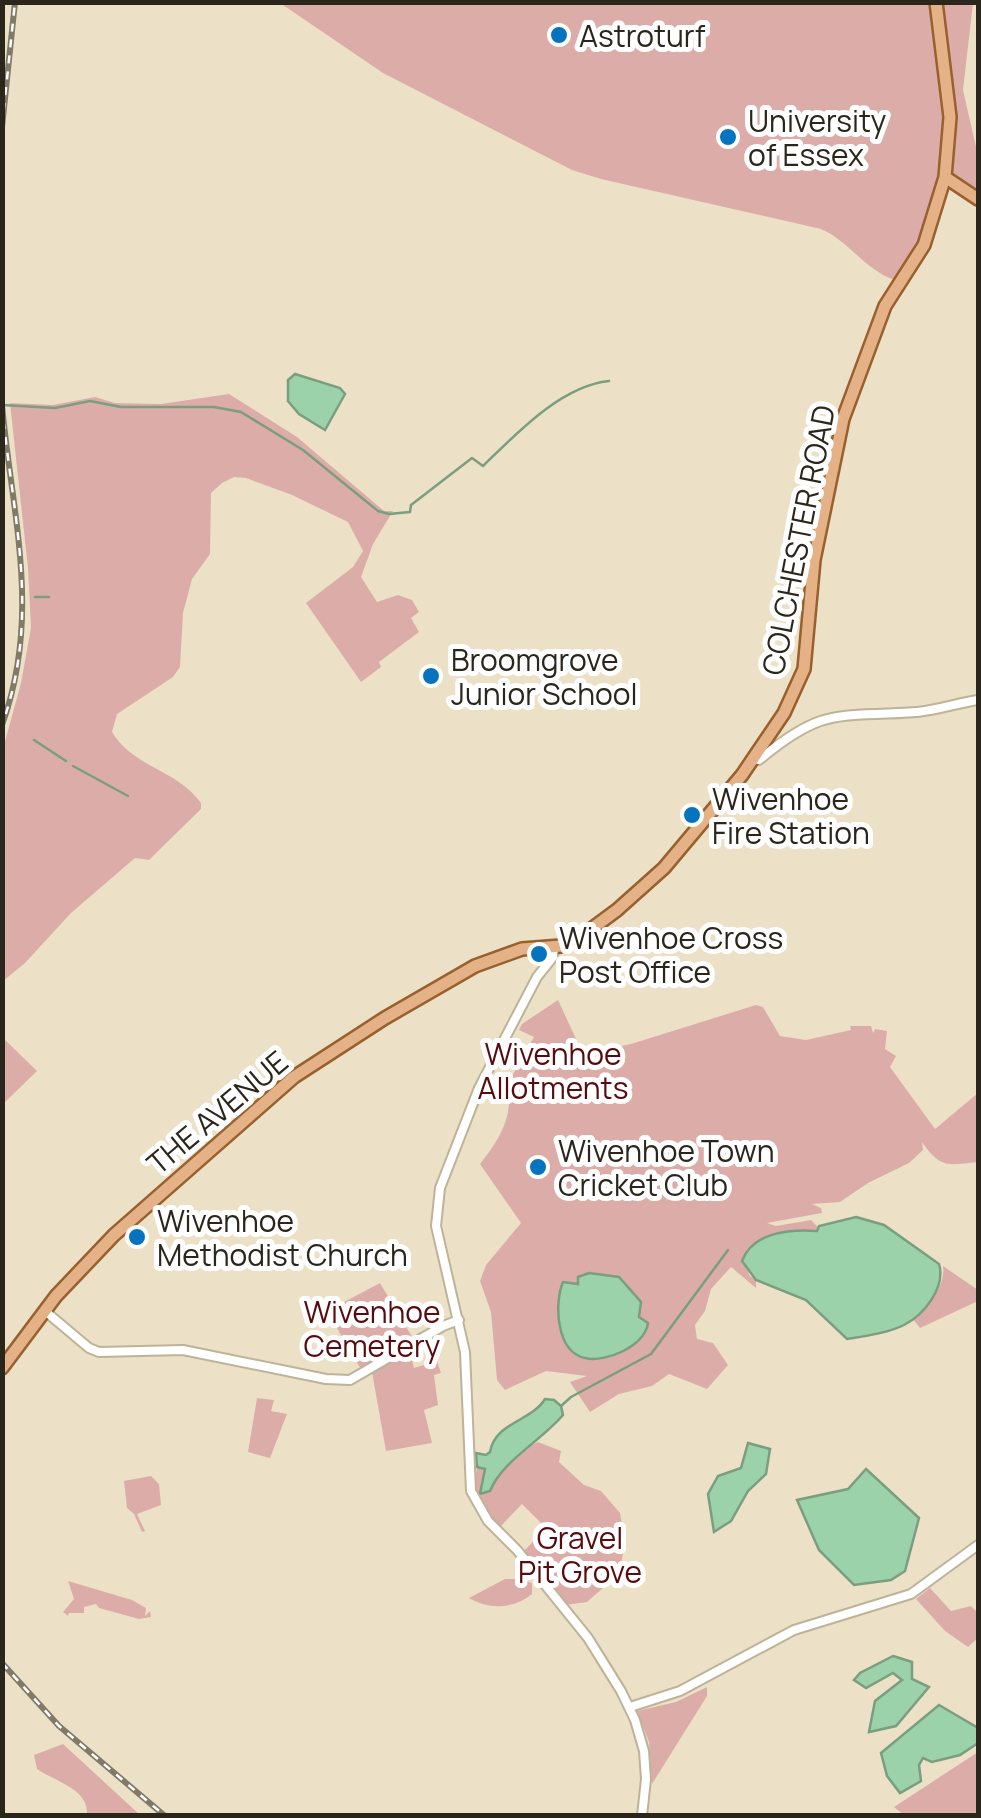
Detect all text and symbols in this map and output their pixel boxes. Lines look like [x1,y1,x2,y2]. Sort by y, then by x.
place label: Astroturf [579,15,706,56]
marker: Astroturf [548,24,570,46]
place label: University of Essex [748,100,887,175]
marker: University of Essex [717,126,739,148]
street label: COLCHESTER ROAD [752,401,844,679]
place label: Broomgrove Junior School [451,639,638,714]
marker: Broomgrove Junior School [420,665,442,687]
place label: Wivenhoe Fire Station [712,778,870,853]
marker: Wivenhoe Fire Station [681,804,703,826]
place label: Wivenhoe Cross Post Office [559,917,783,992]
marker: Wivenhoe Cross Post Office [528,943,550,965]
park label: Wivenhoe Allotments [478,1033,628,1108]
street label: THE AVENUE [138,1041,296,1183]
place label: Wivenhoe Town Cricket Club [558,1130,775,1205]
marker: Wivenhoe Town Cricket Club [527,1156,549,1178]
place label: Wivenhoe Methodist Church [157,1200,408,1275]
marker: Wivenhoe Methodist Church [126,1226,148,1248]
park label: Wivenhoe Cemetery [303,1291,441,1366]
park label: Gravel Pit Grove [518,1517,642,1592]

